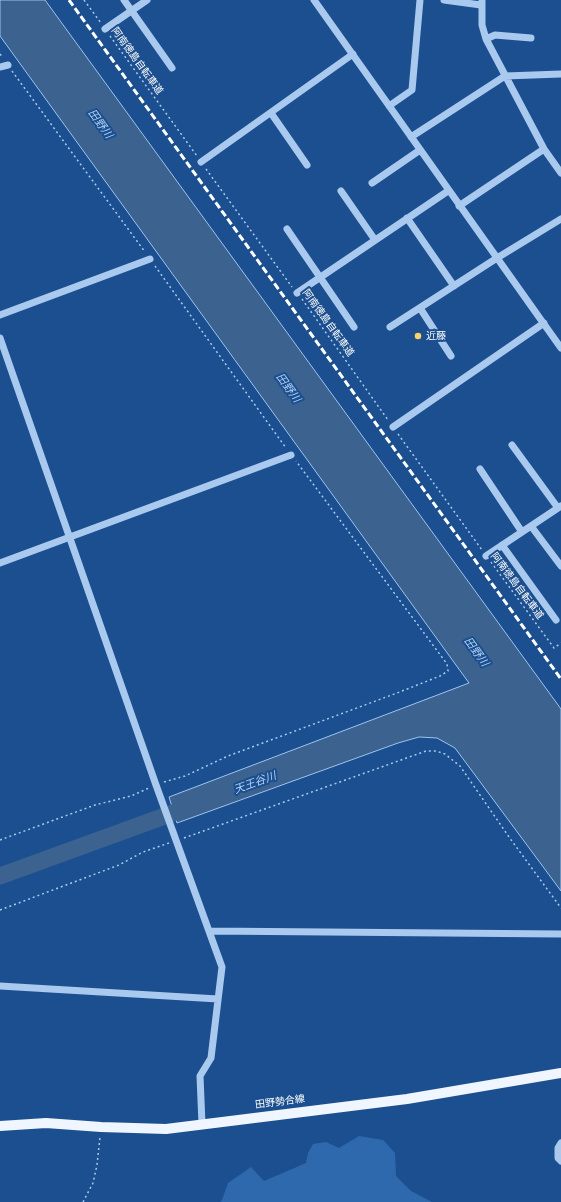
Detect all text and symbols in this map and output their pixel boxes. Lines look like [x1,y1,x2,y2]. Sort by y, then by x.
street label: 阿南徳島自転車道 [109,25,165,97]
water label: 田野川 [85,107,115,141]
street label: 阿南徳島自転車道 [300,287,356,359]
place label: 近藤 [426,330,446,342]
marker: 近藤 [413,331,423,341]
water label: 田野川 [273,371,303,405]
street label: 阿南徳島自転車道 [488,550,546,622]
water label: 田野川 [461,635,491,669]
water label: 天王谷川 [232,769,278,797]
street label: 田野勢合線 [254,1093,306,1111]

